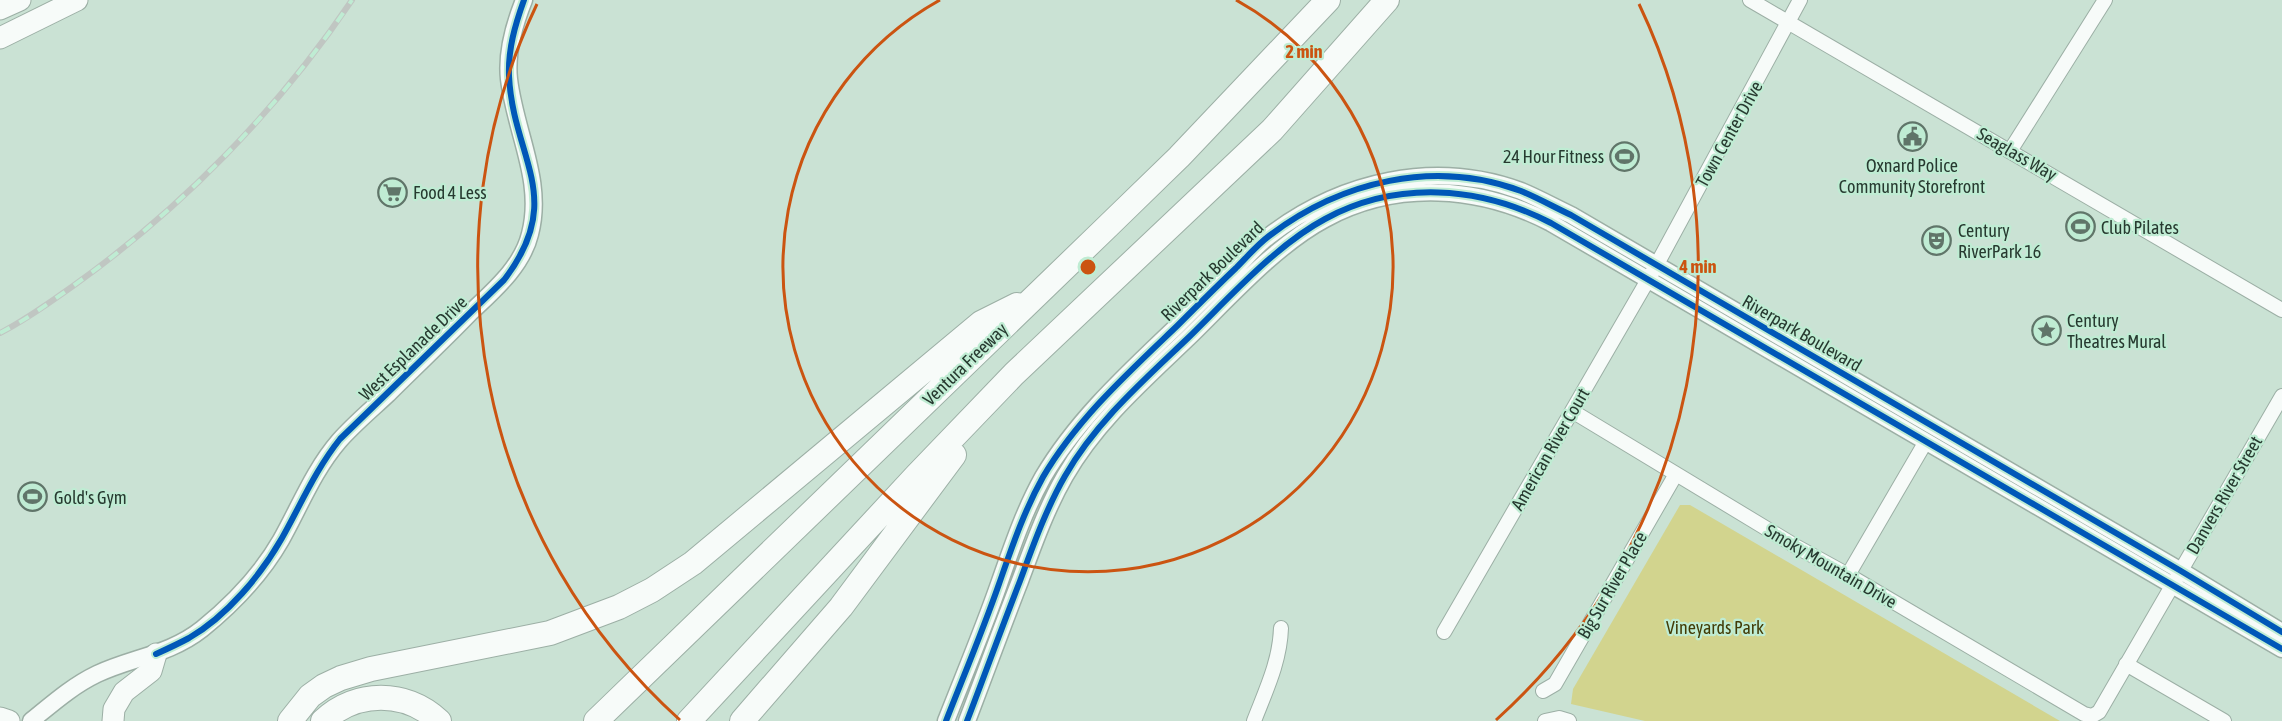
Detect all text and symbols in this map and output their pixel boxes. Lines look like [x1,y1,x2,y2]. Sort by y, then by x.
text: 2 min [1286,41,1323,62]
street label: Town Center Drive [1691,77,1767,191]
public building icon: Oxnard Police Community Storefront [1896,120,1928,152]
street label: Seaglass Way [1973,123,2061,185]
sports icon: 24 Hour Fitness [1609,140,1641,172]
place label: 24 Hour Fitness [1503,146,1604,167]
place label: Oxnard Police Community Storefront [1839,155,1985,197]
supermarket icon: Food 4 Less [376,176,408,208]
place label: Food 4 Less [413,182,487,203]
sports icon: Club Pilates [2064,211,2096,243]
street label: Riverpark Boulevard [1156,217,1268,325]
place label: Club Pilates [2101,217,2179,238]
place label: Century RiverPark 16 [1958,220,2041,262]
theatre icon: Century RiverPark 16 [1921,224,1953,256]
text: 4 min [1679,256,1717,277]
centre of rings [1078,257,1098,277]
street label: Riverpark Boulevard [1739,290,1865,376]
street label: West Esplanade Drive [355,291,471,405]
place label: Century Theatres Mural [2067,310,2166,352]
place icon: Century Theatres Mural [2030,314,2062,346]
street label: Ventura Freeway [918,318,1012,410]
street label: American River Court [1507,384,1593,514]
street label: Danvers River Street [2182,432,2266,558]
sports icon: Gold's Gym [17,481,49,513]
place label: Gold's Gym [54,487,127,508]
street label: Smoky Mountain Drive [1761,520,1901,612]
street label: Big Sur River Place [1573,528,1651,642]
park label: Vineyards Park [1666,617,1764,638]

